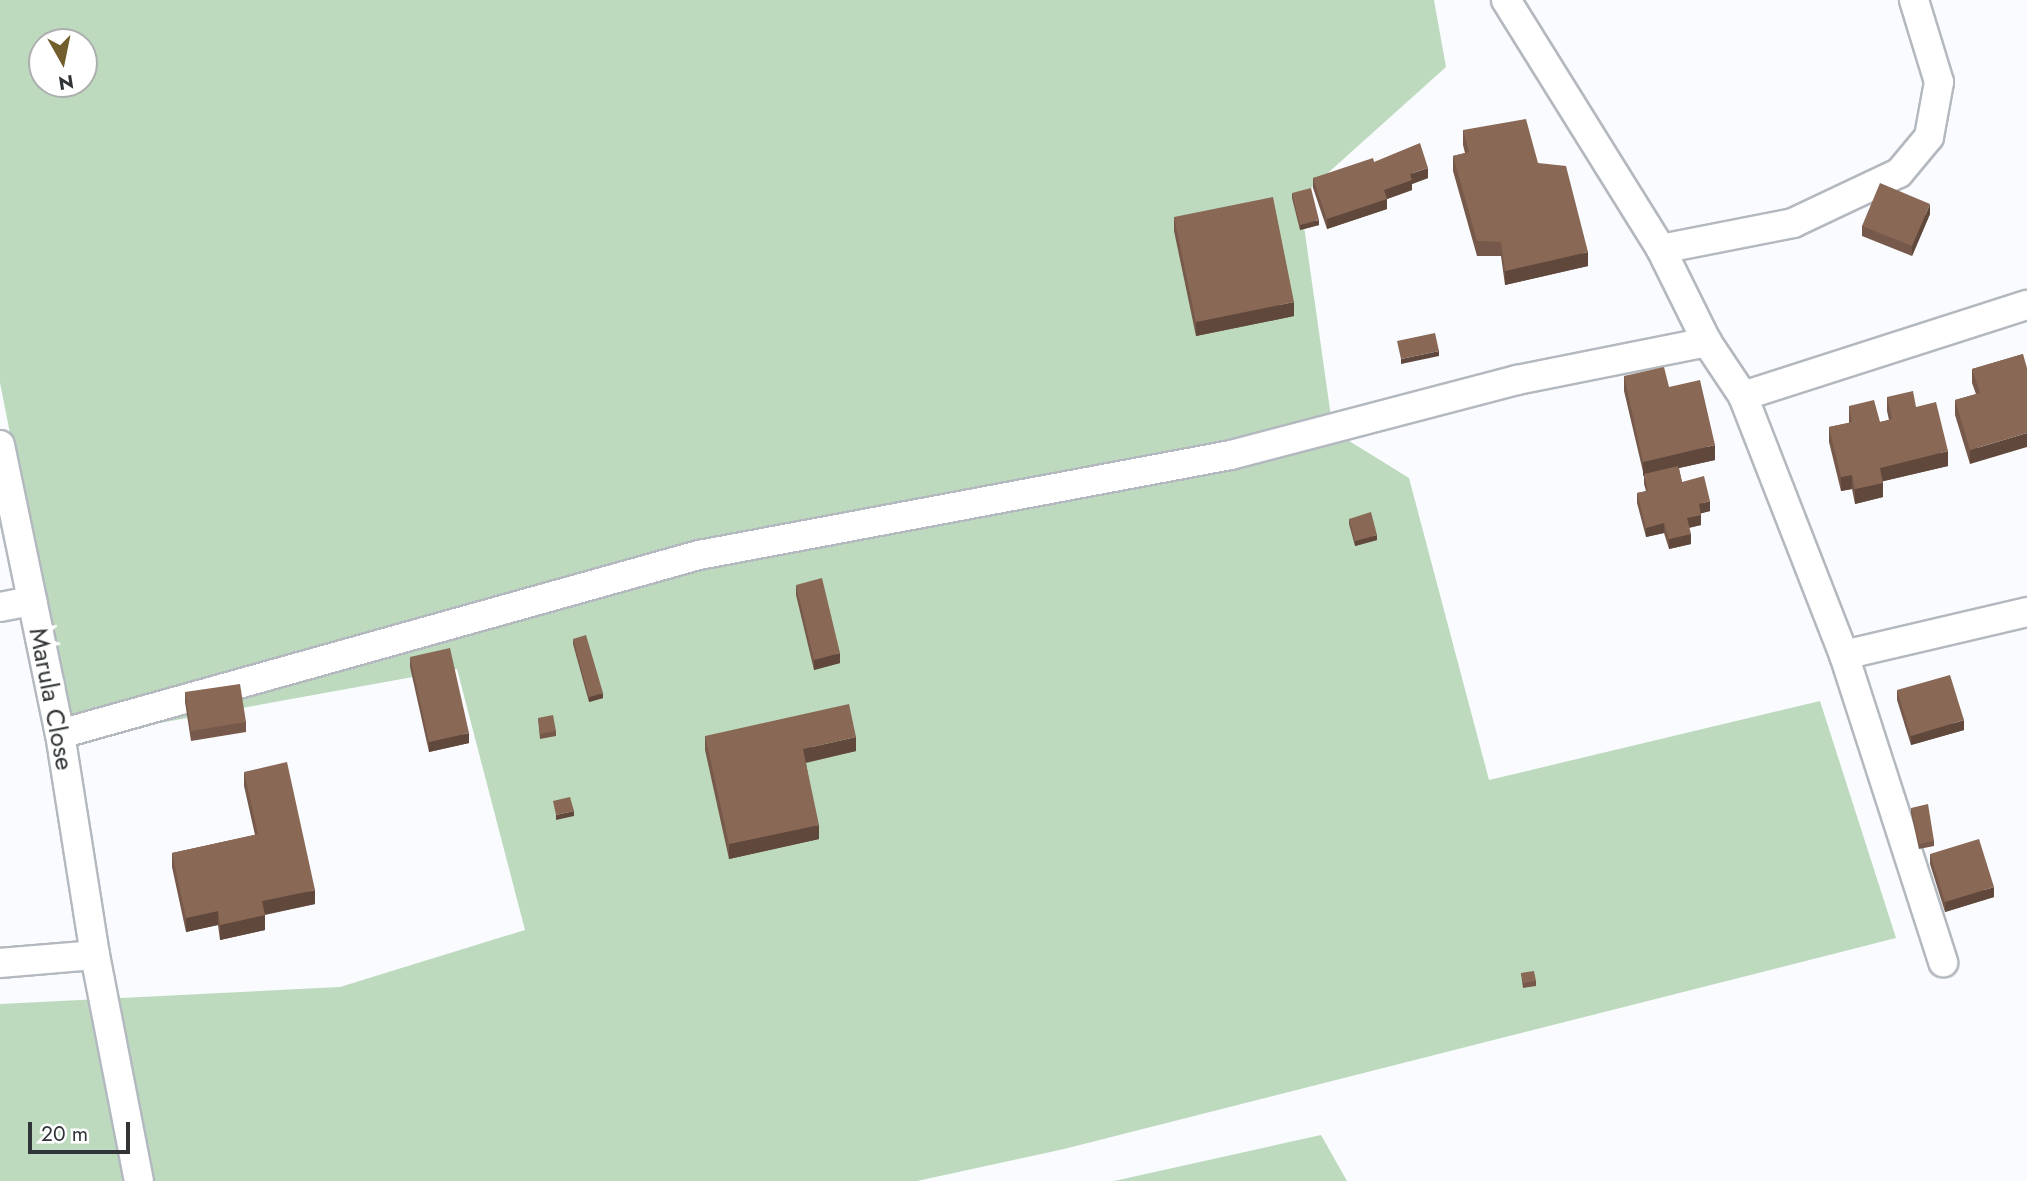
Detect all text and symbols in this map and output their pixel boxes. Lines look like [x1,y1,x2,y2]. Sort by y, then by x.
north arrow [28,28,98,98]
text: N [56,68,76,97]
street label: Marula Close [22,625,80,773]
scale bar [32,1108,133,1152]
text: 20 m [41,1119,88,1149]

